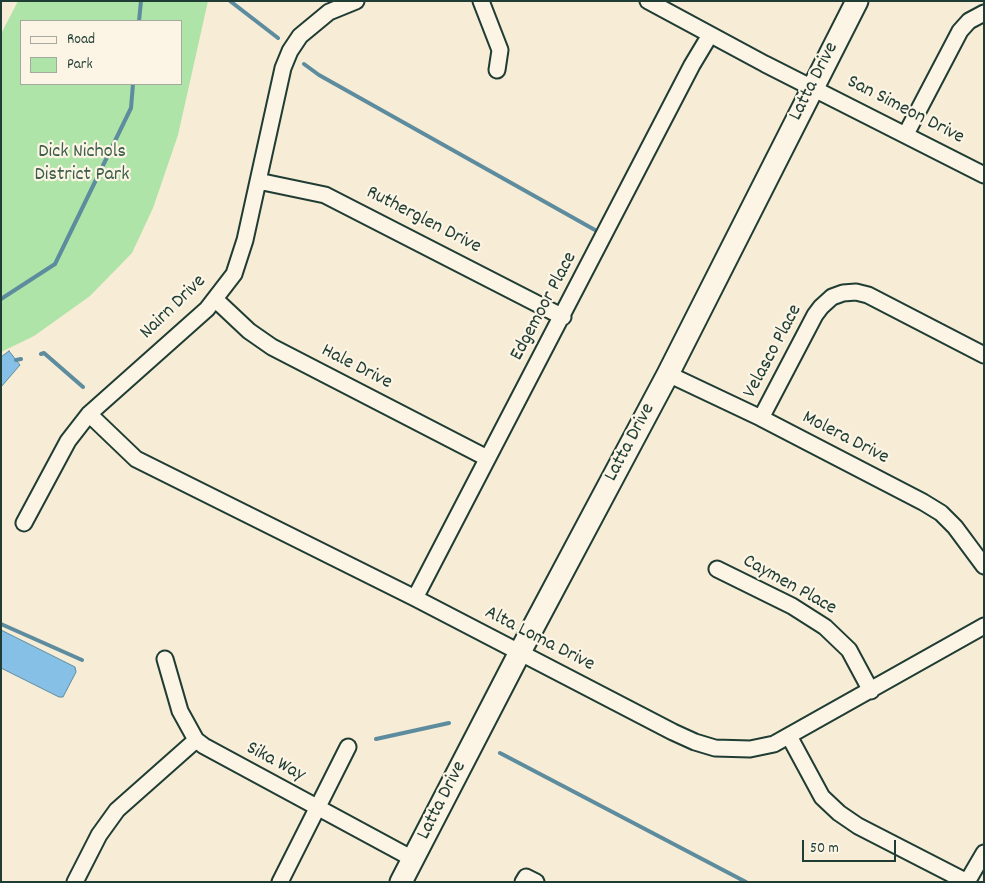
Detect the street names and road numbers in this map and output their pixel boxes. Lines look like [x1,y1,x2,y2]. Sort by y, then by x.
street label: Latta Drive [785,39,845,125]
street label: San Simeon Drive [842,71,968,151]
street label: Rutherglen Drive [362,182,484,260]
street label: Edgemoor Place [506,249,584,365]
street label: Nairn Drive [136,271,212,345]
street label: Velasco Place [739,301,809,403]
street label: Hale Drive [317,340,395,396]
street label: Latta Drive [600,400,662,486]
street label: Molera Drive [798,407,892,471]
street label: Caymen Place [738,550,840,622]
street label: Alta Loma Drive [480,602,598,678]
street label: Sika Way [241,737,309,789]
street label: Latta Drive [413,758,473,844]

